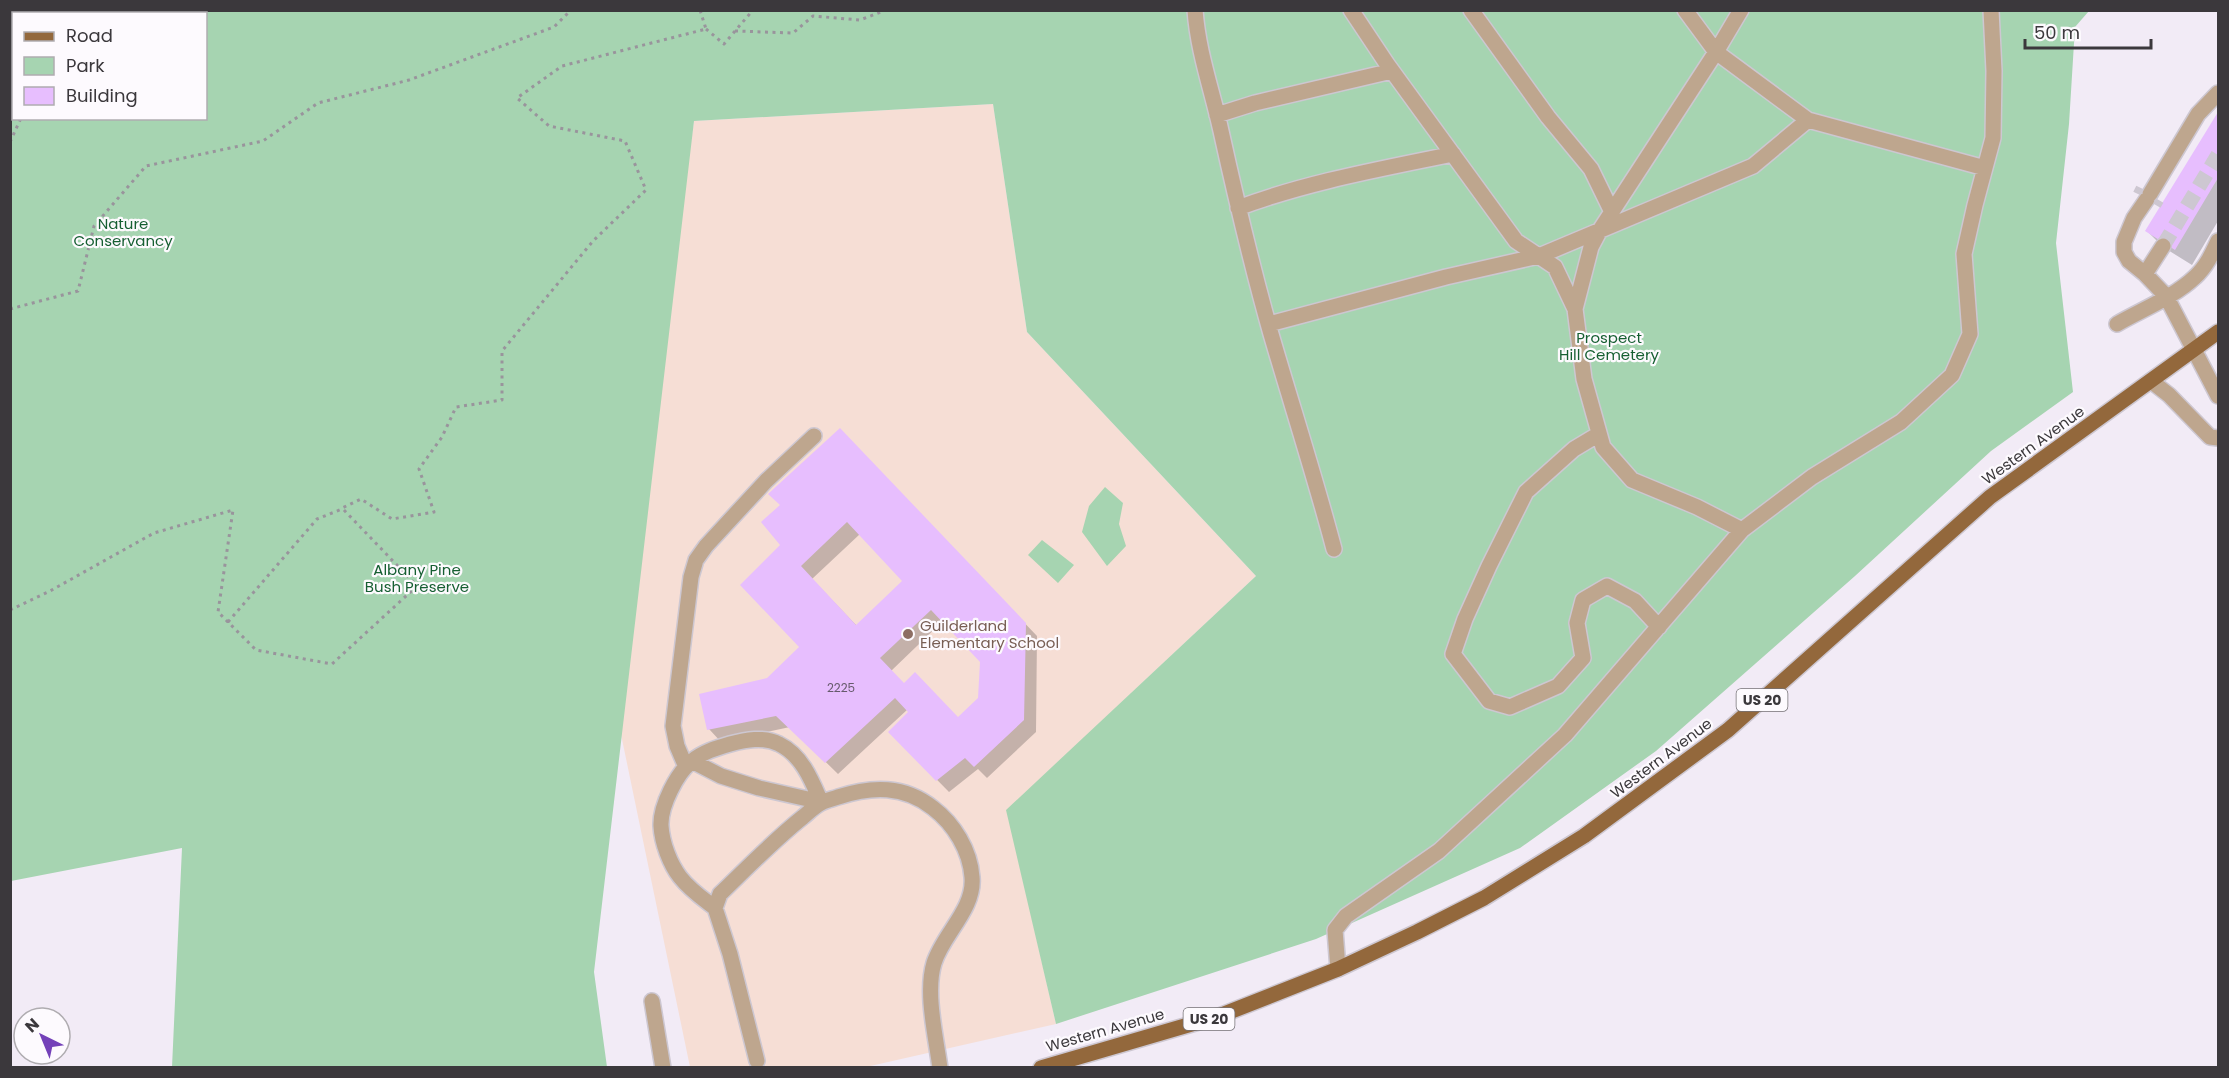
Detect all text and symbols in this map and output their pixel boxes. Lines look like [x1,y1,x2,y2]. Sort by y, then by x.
legend [12,12,207,120]
scale bar [2025,12,2151,50]
text: 50 m [2034,20,2080,45]
text: Road [66,23,113,48]
text: Park [66,53,105,78]
text: Building [66,83,138,108]
park label: Nature Conservancy [73,213,173,251]
park label: Prospect Hill Cemetery [1559,327,1659,365]
street label: Western Avenue [1977,401,2089,489]
park label: Albany Pine Bush Preserve [365,559,469,597]
place label: Guilderland Elementary School [920,615,1059,653]
marker: Guilderland Elementary School [901,627,915,641]
house number: 2225 [827,679,855,696]
road number: US 20 [1736,689,1788,711]
street label: Western Avenue [1606,713,1716,803]
street label: Western Avenue [1043,1003,1167,1057]
north arrow [12,1006,72,1066]
road number: US 20 [1184,1008,1234,1030]
text: N [20,1013,44,1038]

